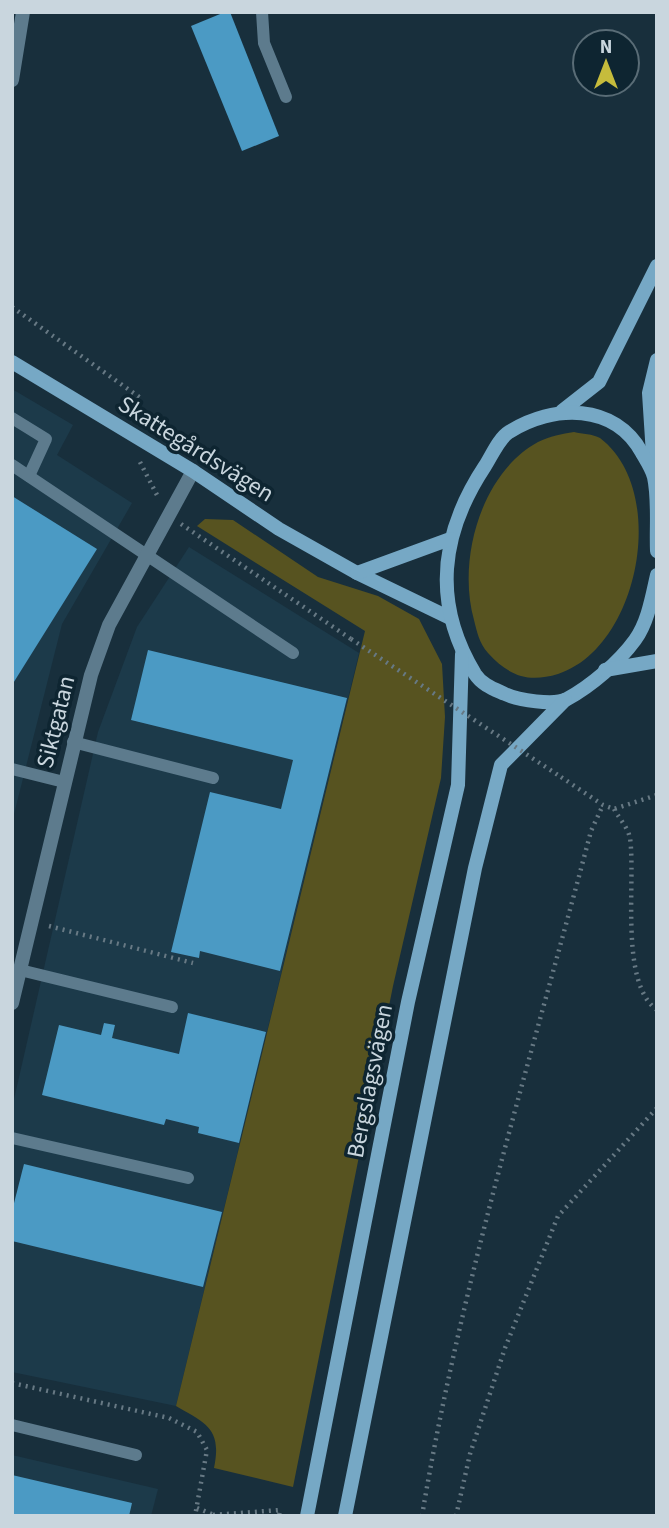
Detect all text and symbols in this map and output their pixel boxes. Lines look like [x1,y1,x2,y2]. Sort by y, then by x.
north arrow [571,28,641,98]
text: N [600,34,612,61]
street label: Skattegårdsvägen [111,387,281,511]
street label: Siktgatan [28,672,84,772]
street label: Bergslagsvägen [338,1001,402,1161]

